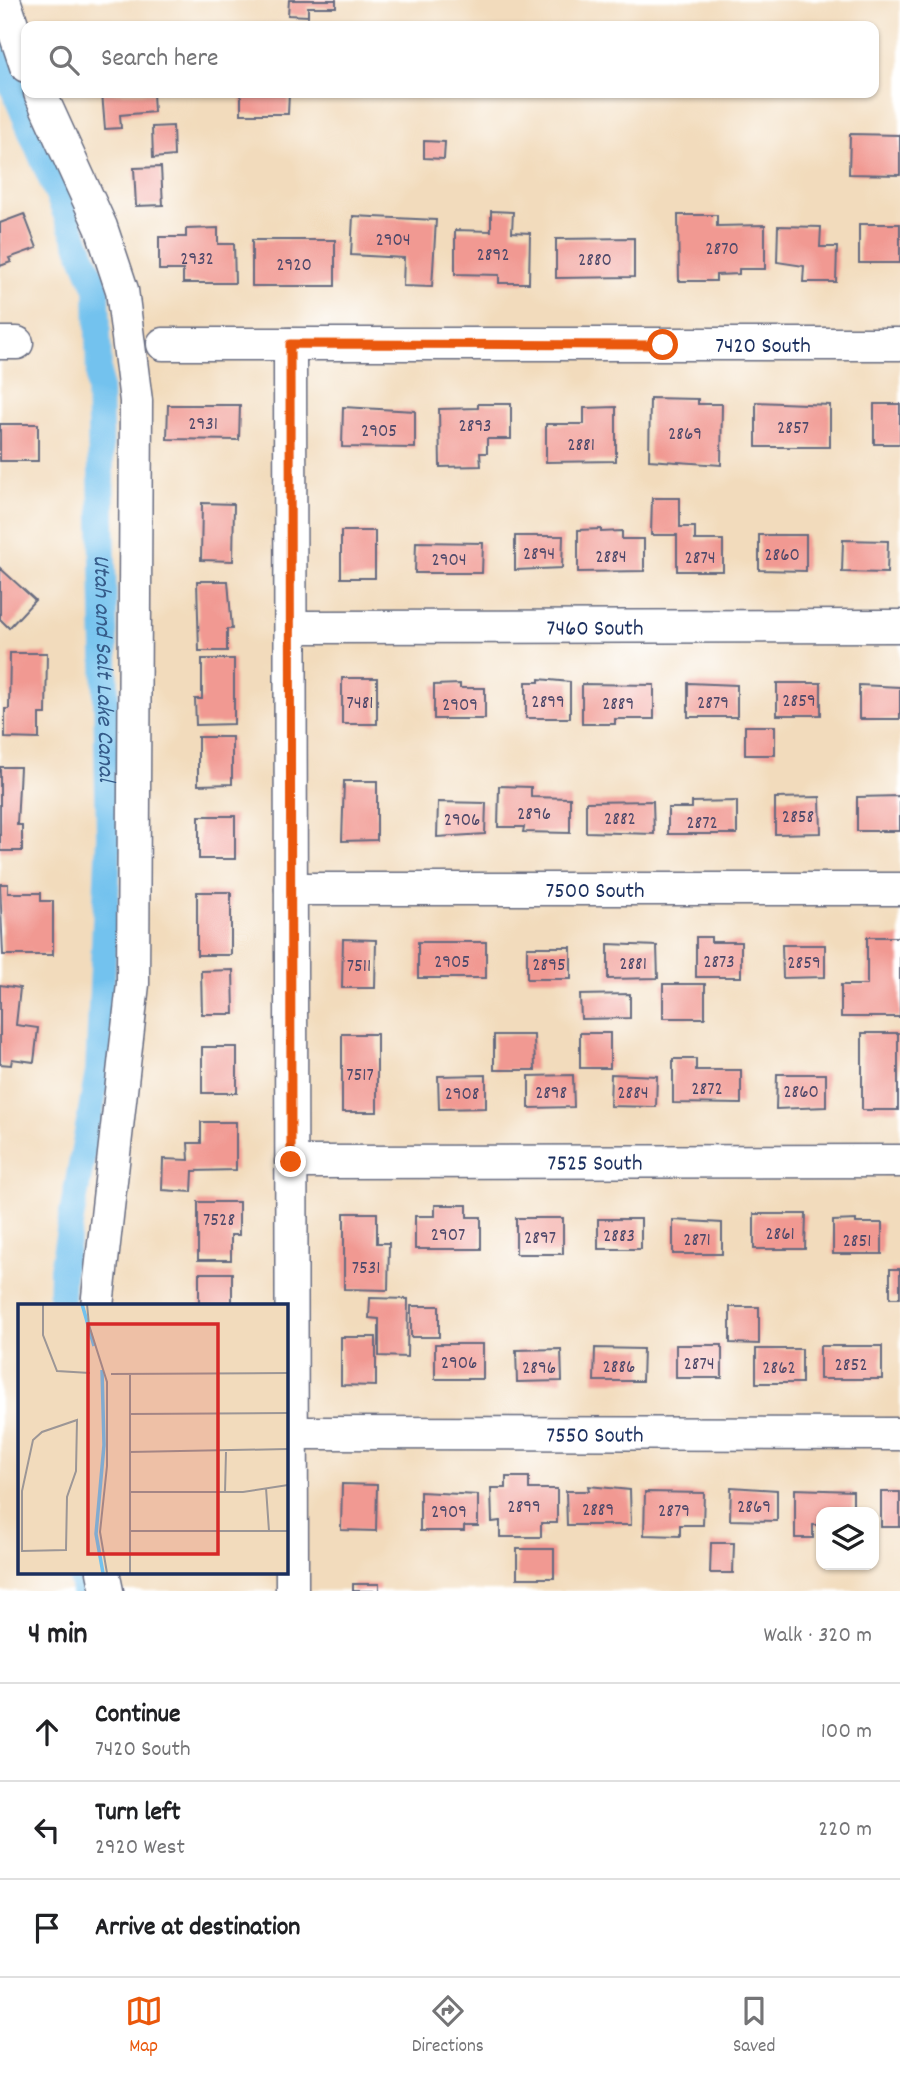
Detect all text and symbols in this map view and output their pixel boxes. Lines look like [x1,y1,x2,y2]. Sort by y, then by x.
search box [21,21,879,98]
icon: search [45,41,83,79]
text: Search here [101,41,219,78]
house number: 2904 [375,228,411,255]
house number: 2870 [705,237,739,264]
house number: 2892 [477,243,509,270]
house number: 2932 [180,247,214,274]
house number: 2880 [578,248,612,275]
house number: 2920 [276,253,312,280]
route start [647,329,678,360]
street label: 7420 South [715,331,811,364]
house number: 2931 [188,412,218,439]
house number: 2893 [458,414,492,441]
house number: 2857 [777,416,809,443]
house number: 2905 [361,419,397,446]
house number: 2869 [668,422,702,449]
house number: 2881 [567,433,595,460]
house number: 2894 [523,542,555,569]
house number: 2860 [764,543,800,570]
house number: 2884 [595,545,627,572]
house number: 2874 [684,546,716,573]
house number: 2904 [431,548,467,575]
water label: Utah and Salt Lake Canal [83,554,122,784]
street label: 7460 South [547,613,643,647]
house number: 2859 [782,689,816,716]
house number: 2899 [531,690,565,717]
house number: 7481 [347,691,373,718]
house number: 2879 [697,691,729,718]
house number: 2889 [602,692,634,719]
house number: 2909 [442,693,478,720]
house number: 2896 [517,802,551,829]
house number: 2858 [782,805,814,832]
house number: 2882 [604,807,636,834]
house number: 2906 [444,808,480,835]
house number: 2872 [686,811,718,838]
street label: 7500 South [545,876,645,909]
house number: 2905 [434,950,470,977]
house number: 2873 [703,950,735,977]
house number: 2859 [787,951,821,978]
house number: 2881 [619,952,647,979]
house number: 2895 [532,953,566,980]
house number: 7511 [347,954,371,981]
house number: 7517 [346,1063,374,1090]
house number: 2872 [691,1077,723,1104]
house number: 2860 [783,1080,819,1107]
house number: 2898 [535,1081,567,1108]
house number: 2884 [617,1081,649,1108]
house number: 2908 [445,1082,479,1109]
route end [275,1146,306,1177]
street label: 7525 South [548,1148,642,1182]
house number: 7528 [203,1208,235,1235]
house number: 2861 [765,1222,795,1249]
house number: 2907 [431,1223,465,1250]
house number: 2883 [603,1224,635,1251]
house number: 2897 [524,1226,556,1253]
house number: 2871 [683,1228,711,1255]
house number: 2851 [843,1229,871,1256]
house number: 7531 [352,1256,380,1283]
inset map [18,1304,287,1574]
house number: 2906 [441,1351,477,1378]
house number: 2874 [683,1352,715,1379]
house number: 2852 [834,1353,868,1380]
house number: 2886 [603,1355,635,1382]
house number: 2896 [522,1356,556,1383]
house number: 2862 [762,1356,796,1383]
street label: 7550 South [546,1420,644,1454]
house number: 2899 [507,1495,541,1522]
house number: 2869 [737,1495,771,1522]
house number: 2889 [582,1498,614,1525]
house number: 2879 [658,1499,690,1526]
house number: 2909 [431,1500,467,1527]
map controls [816,1507,879,1570]
button: layers [816,1507,879,1570]
text: 4 min [28,1615,87,1658]
text: Walk · 320 m [763,1620,872,1653]
text: Continue [95,1697,180,1734]
icon: ahead [28,1713,66,1751]
text: 100 m [821,1716,872,1749]
text: 7420 South [95,1734,191,1767]
text: Turn left [95,1795,181,1832]
icon: left [28,1811,66,1849]
text: 220 m [818,1814,872,1847]
text: 2920 West [95,1832,185,1865]
icon: arrive [28,1909,66,1947]
text: Arrive at destination [95,1910,300,1947]
tab: Map [125,1992,163,2061]
tab: Directions [412,1992,484,2061]
tab: Saved [733,1992,775,2061]

